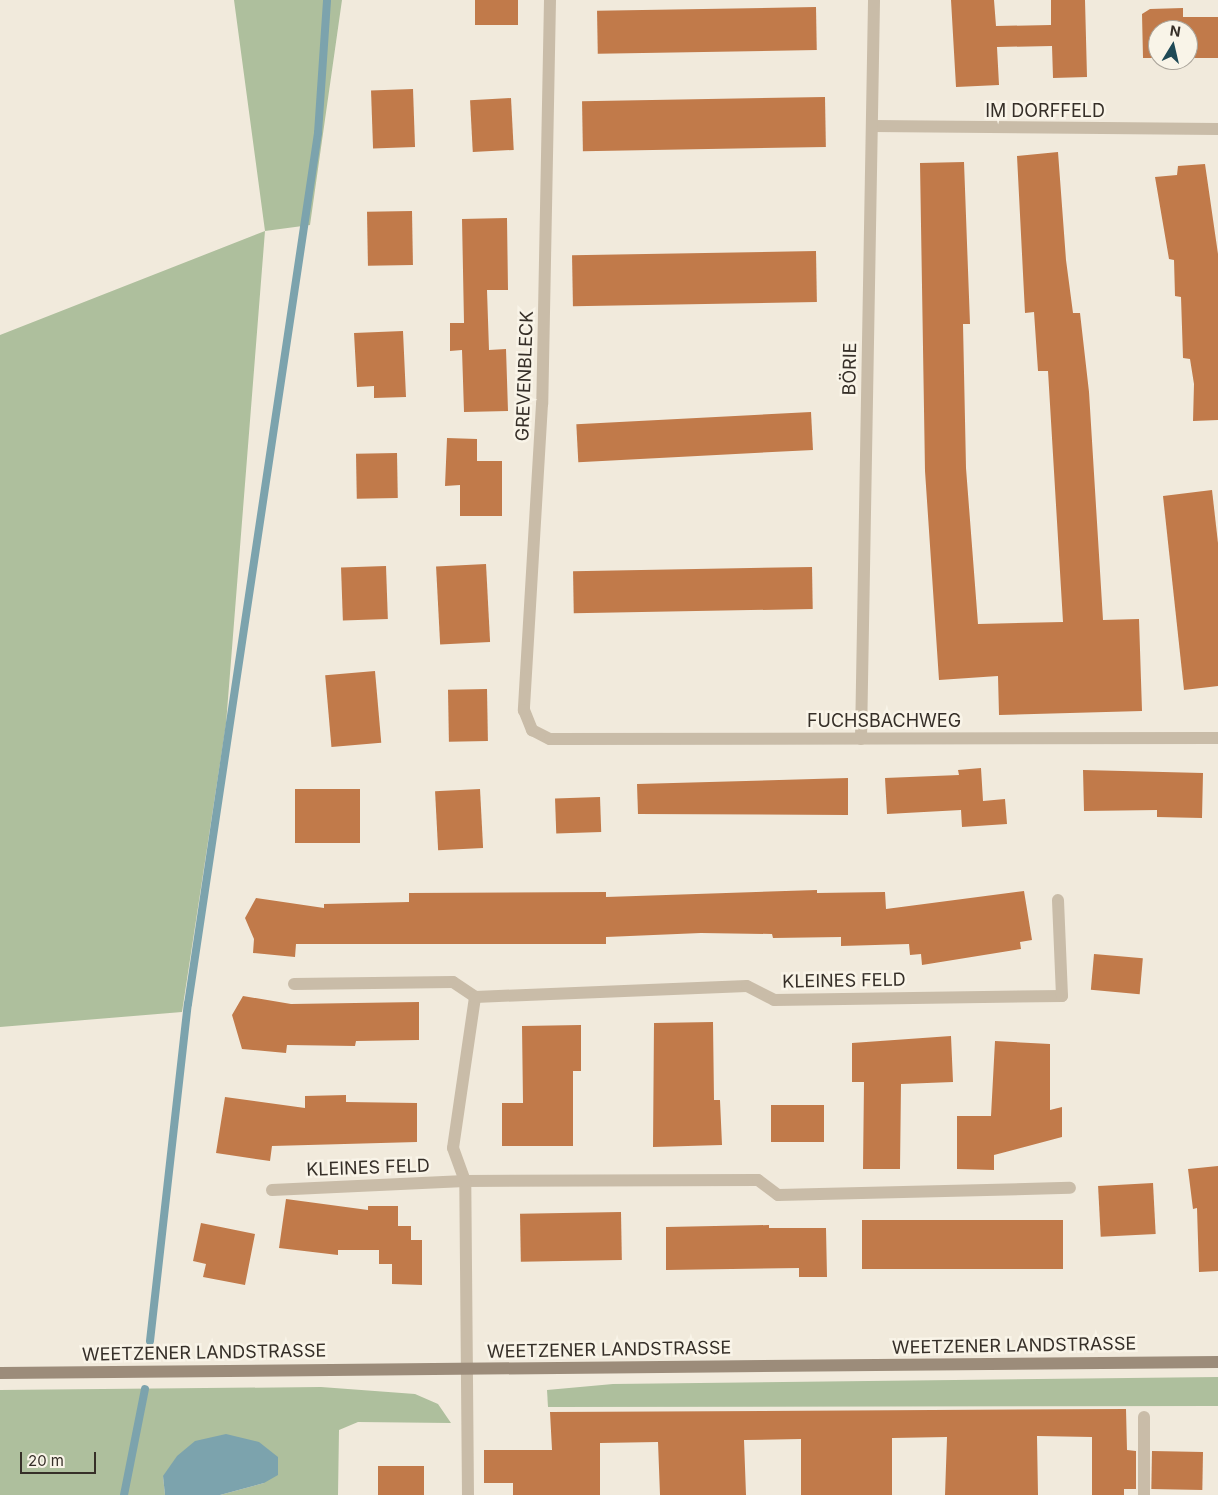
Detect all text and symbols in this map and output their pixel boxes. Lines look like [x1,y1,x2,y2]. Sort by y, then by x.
north arrow [1148,20,1198,70]
text: N [1169,21,1182,40]
street label: IM DORFFELD [985,100,1105,122]
street label: GREVENBLECK [512,310,538,442]
street label: BÖRIE [839,342,861,396]
street label: FUCHSBACHWEG [807,710,961,732]
street label: KLEINES FELD [782,969,906,993]
street label: KLEINES FELD [306,1155,430,1181]
street label: WEETZENER LANDSTRASSE [892,1333,1136,1359]
street label: WEETZENER LANDSTRASSE [487,1337,731,1363]
street label: WEETZENER LANDSTRASSE [82,1340,326,1366]
scale bar [22,1442,99,1474]
text: 20 m [28,1451,64,1470]

